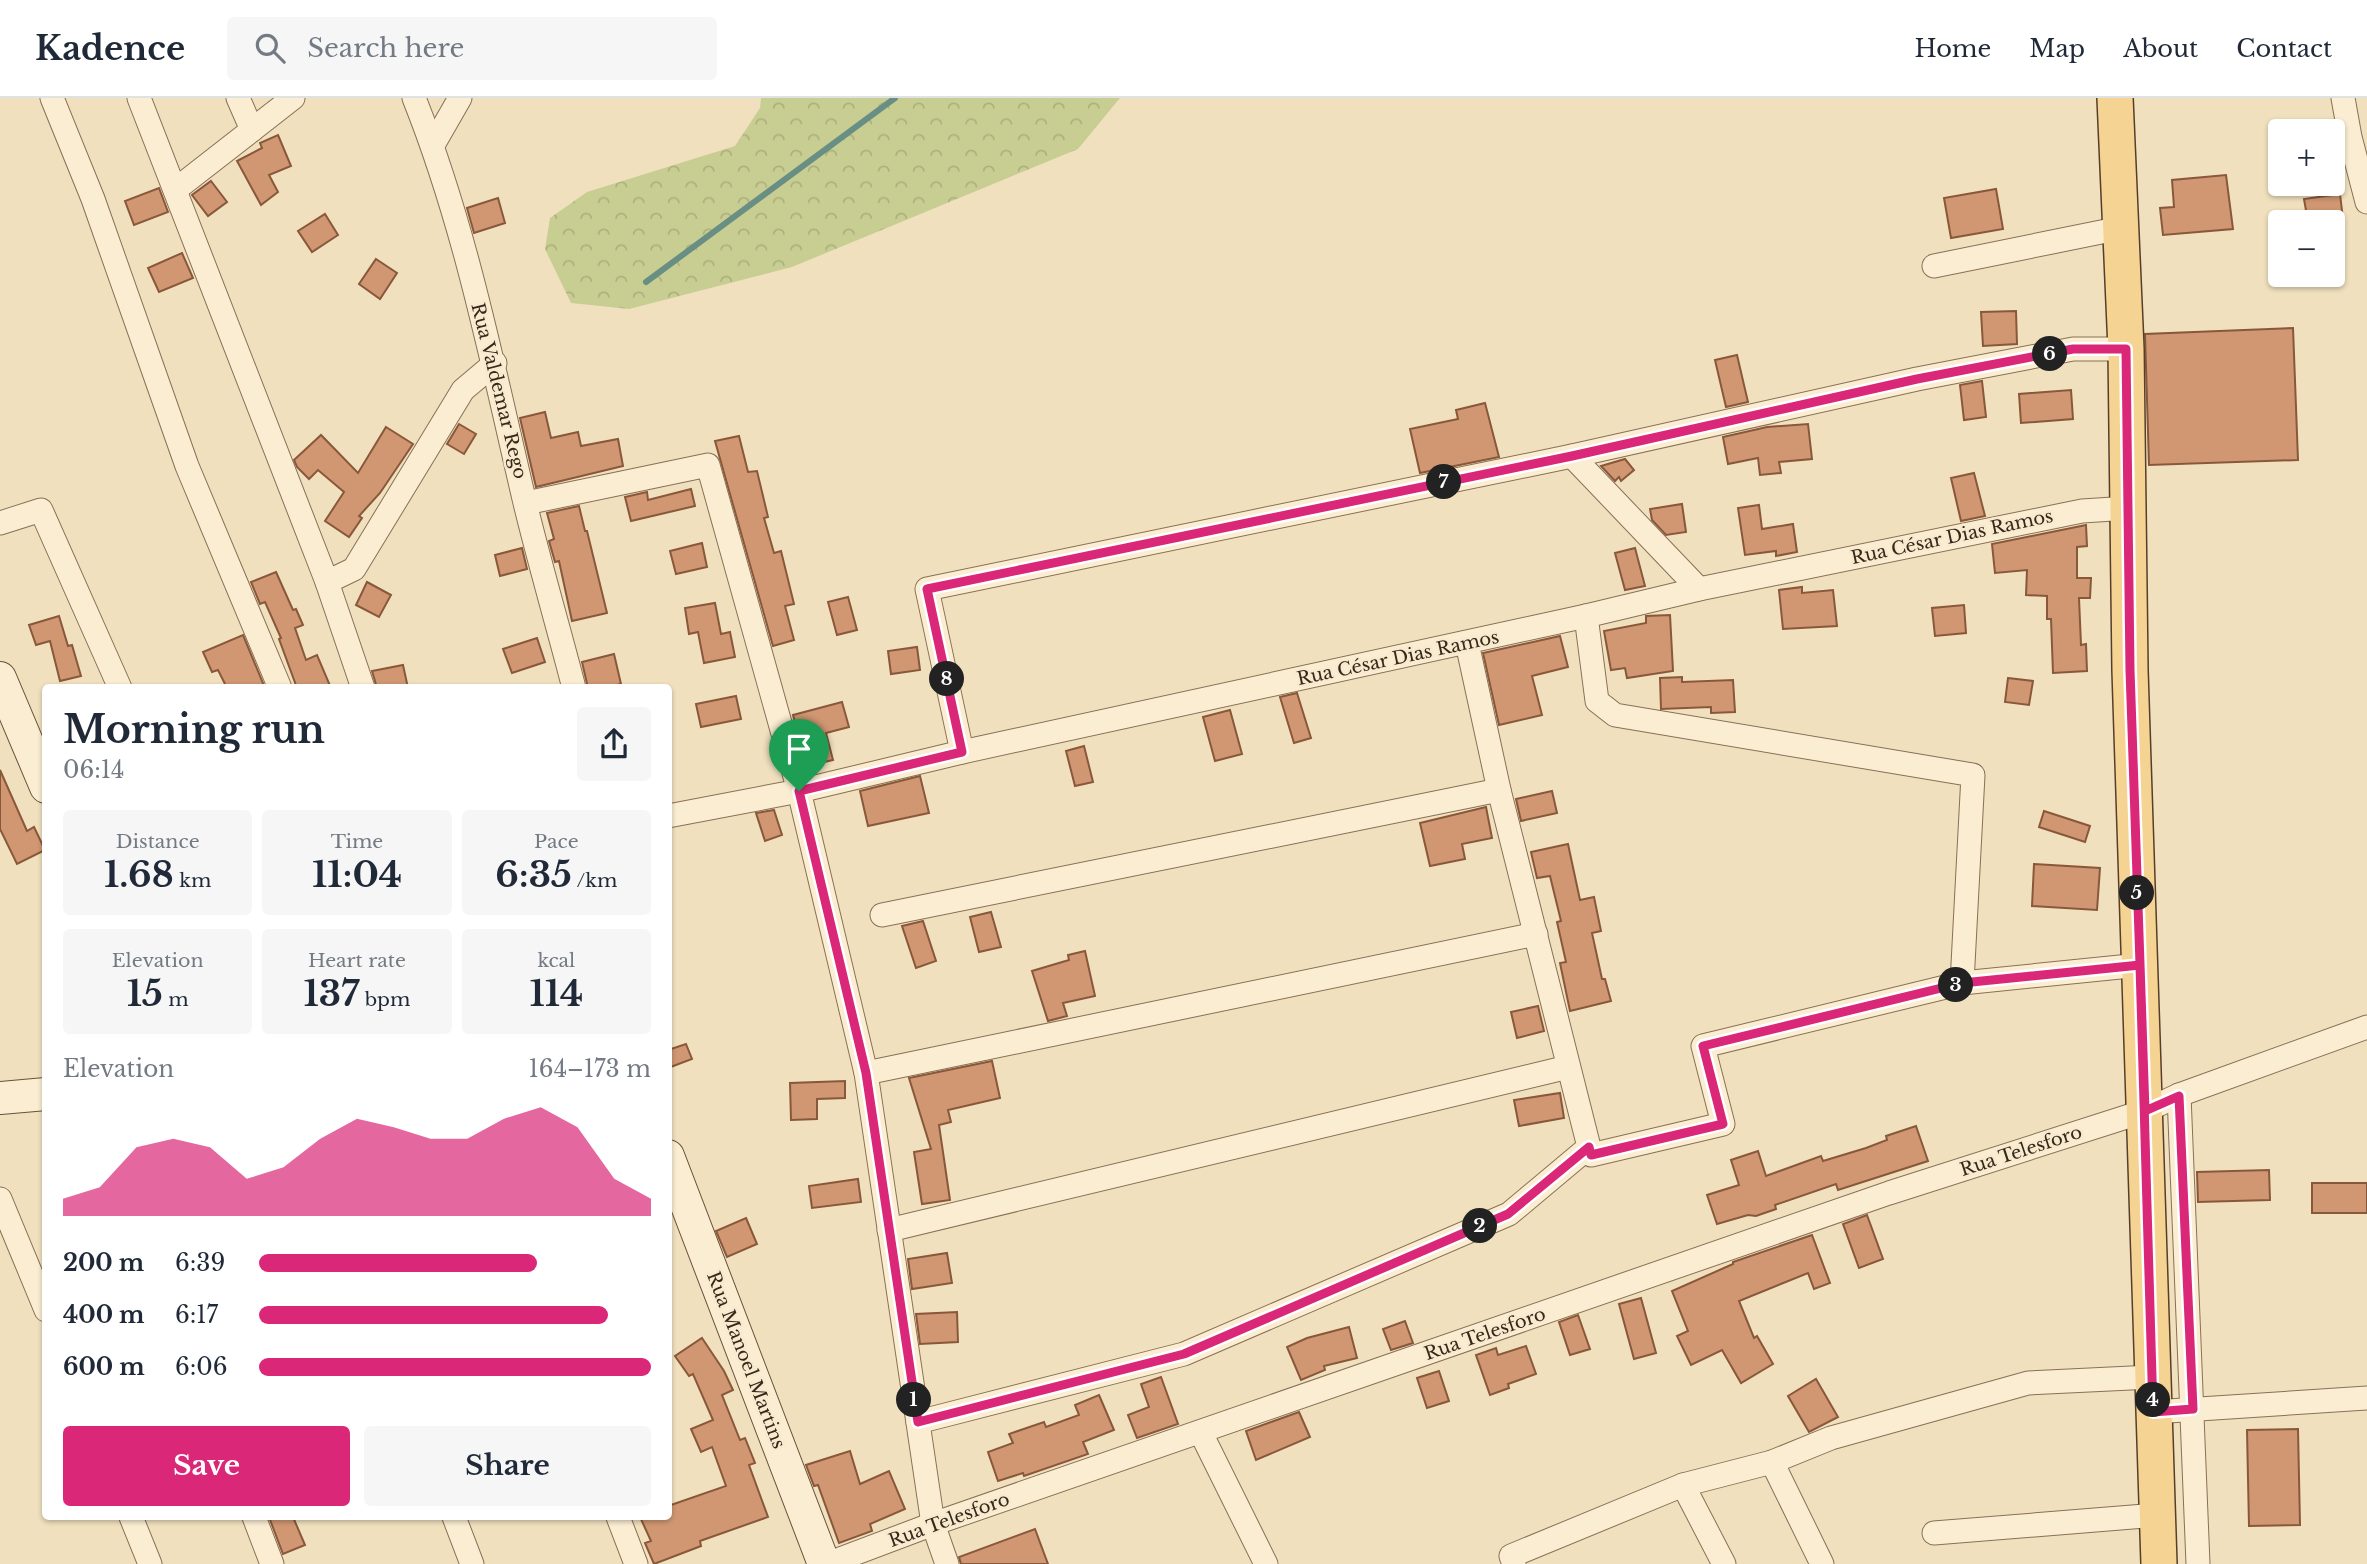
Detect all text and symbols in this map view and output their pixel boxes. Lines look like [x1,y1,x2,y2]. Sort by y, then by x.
search box [227,17,717,80]
text: Kadence [35,28,185,69]
icon: search [251,29,289,67]
text: Search here [307,32,464,64]
text: Home [1915,34,1991,63]
text: Map [2029,34,2085,63]
text: About [2123,34,2198,63]
text: Contact [2236,34,2332,63]
map controls [2268,119,2345,287]
button: + [2268,119,2345,196]
button: − [2268,210,2345,287]
street label: Rua Valdemar Rego [466,301,532,481]
pin: 6 [2032,336,2068,372]
text: 6 [2043,342,2056,365]
pin: 7 [1426,464,1462,500]
text: 7 [1439,470,1448,493]
street label: Rua César Dias Ramos [1849,505,2055,569]
street label: Rua César Dias Ramos [1295,626,1501,690]
pin: 8 [930,662,964,696]
text: 8 [940,667,953,690]
text: Morning run [63,706,325,753]
button: share [577,707,651,781]
pin [769,719,829,791]
icon: arrive [780,730,818,768]
text: 06:14 [63,756,124,784]
text: Distance [116,830,200,853]
text: Time [331,830,383,853]
text: Pace [534,830,579,853]
text: 1.68 [104,853,174,896]
text: 11:04 [312,853,402,896]
text: 6:35 [495,853,572,896]
text: km [174,869,211,892]
text: /km [572,869,617,892]
pin: 5 [2120,876,2154,910]
text: 5 [2131,881,2142,904]
text: Elevation [112,949,204,972]
text: Heart rate [308,949,406,972]
text: kcal [537,949,575,972]
pin: 3 [1938,968,1974,1002]
text: 15 [127,972,163,1015]
text: 137 [304,972,359,1015]
text: 114 [529,972,583,1015]
text: 3 [1949,973,1962,996]
text: m [163,988,189,1011]
text: bpm [359,988,410,1011]
text: Elevation [63,1055,174,1083]
text: 164–173 m [529,1055,651,1083]
street label: Rua Telesforo [1957,1121,2085,1181]
pin: 2 [1462,1208,1498,1244]
text: 2 [1473,1214,1486,1237]
text: 200 m [63,1249,144,1277]
text: 6:39 [175,1249,225,1277]
street label: Rua Manoel Martins [702,1268,790,1452]
text: 400 m [63,1301,145,1329]
text: 6:17 [175,1301,218,1329]
street label: Rua Telesforo [1421,1303,1549,1365]
text: 600 m [63,1353,145,1381]
text: 6:06 [175,1353,228,1381]
pin: 1 [897,1382,932,1418]
pin: 4 [2136,1382,2170,1418]
text: 1 [909,1388,918,1411]
text: 4 [2146,1388,2159,1411]
button: Save [63,1426,350,1506]
button: Share [364,1426,651,1506]
street label: Rua Telesforo [886,1488,1012,1552]

